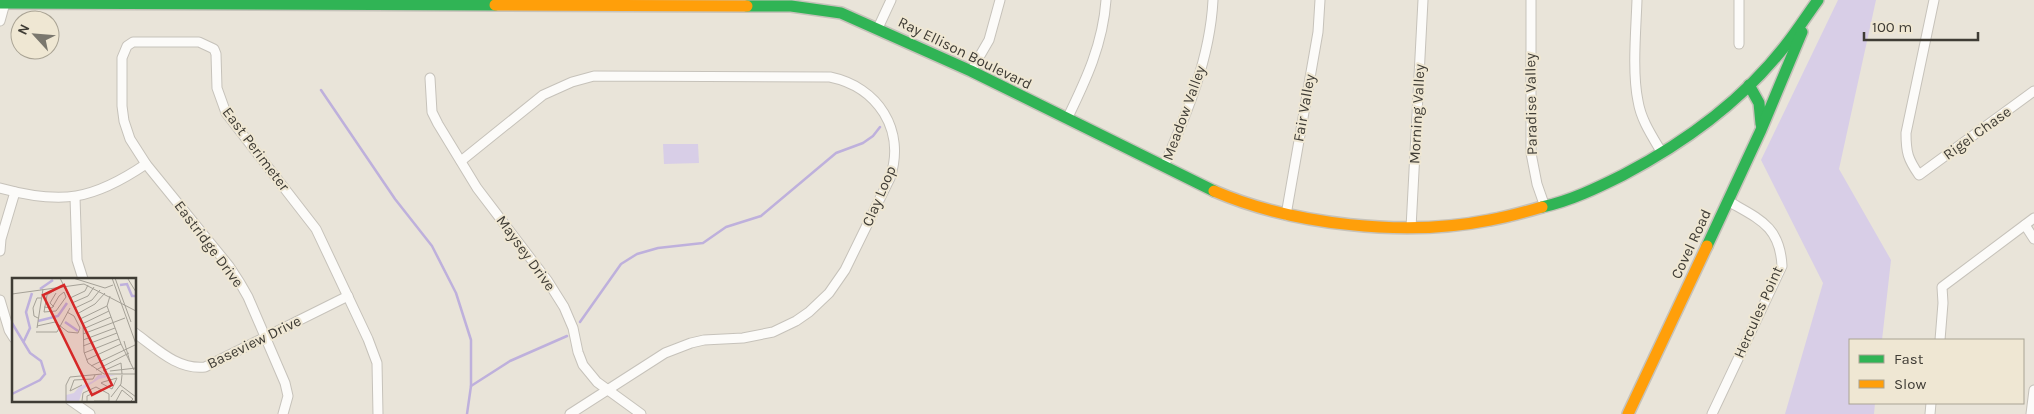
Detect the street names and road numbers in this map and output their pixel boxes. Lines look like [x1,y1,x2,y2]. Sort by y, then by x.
street label: Ray Ellison Boulevard [895,13,1035,93]
street label: Paradise Valley [1521,53,1541,155]
street label: Meadow Valley [1159,63,1209,163]
street label: Morning Valley [1405,63,1429,165]
street label: Fair Valley [1289,73,1319,143]
street label: Rigel Chase [1939,102,2015,164]
street label: East Perimeter [219,104,294,195]
street label: Clay Loop [858,163,900,229]
street label: Eastridge Drive [171,197,247,291]
street label: Covel Road [1667,206,1715,282]
street label: Maysey Drive [493,212,559,294]
street label: Hercules Point [1730,263,1786,361]
street label: Baseview Drive [204,311,304,373]

